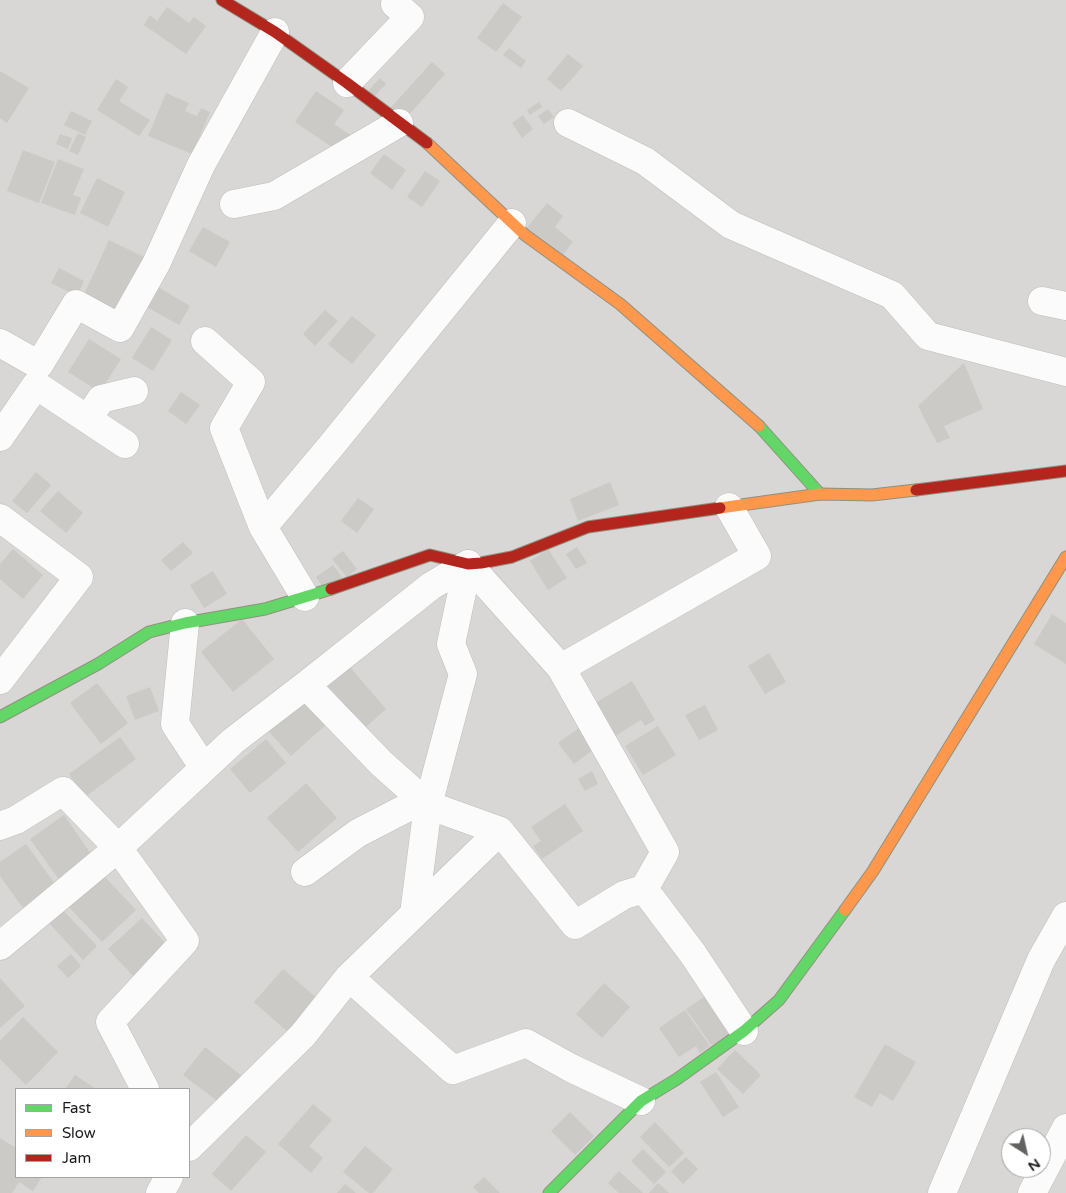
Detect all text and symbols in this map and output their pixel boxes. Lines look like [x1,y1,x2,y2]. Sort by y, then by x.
legend [15,1088,190,1178]
text: Fast [62,1099,91,1117]
text: Slow [62,1124,96,1142]
north arrow [1001,1128,1051,1178]
text: Jam [62,1149,91,1167]
text: N [1025,1155,1044,1175]

